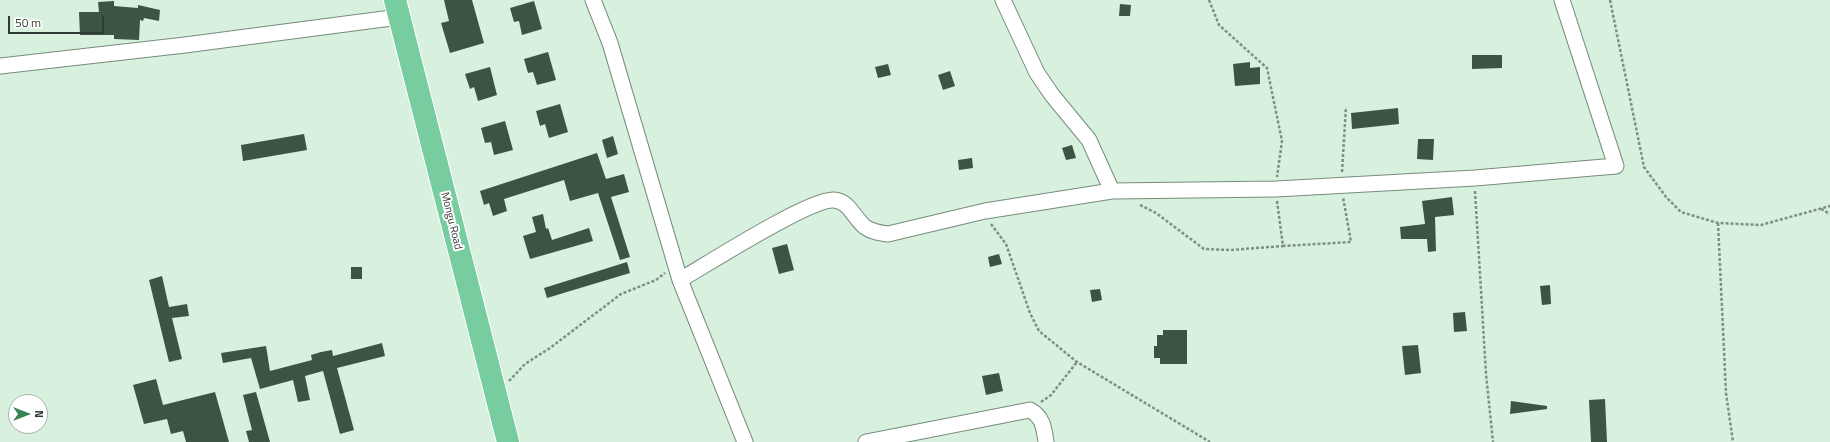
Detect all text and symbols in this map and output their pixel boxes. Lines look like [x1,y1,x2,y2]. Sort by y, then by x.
scale bar [10,8,106,34]
text: 50 m [15,13,41,32]
street label: Mongu Road [438,191,464,251]
north arrow [8,394,48,434]
text: N [31,410,47,418]

